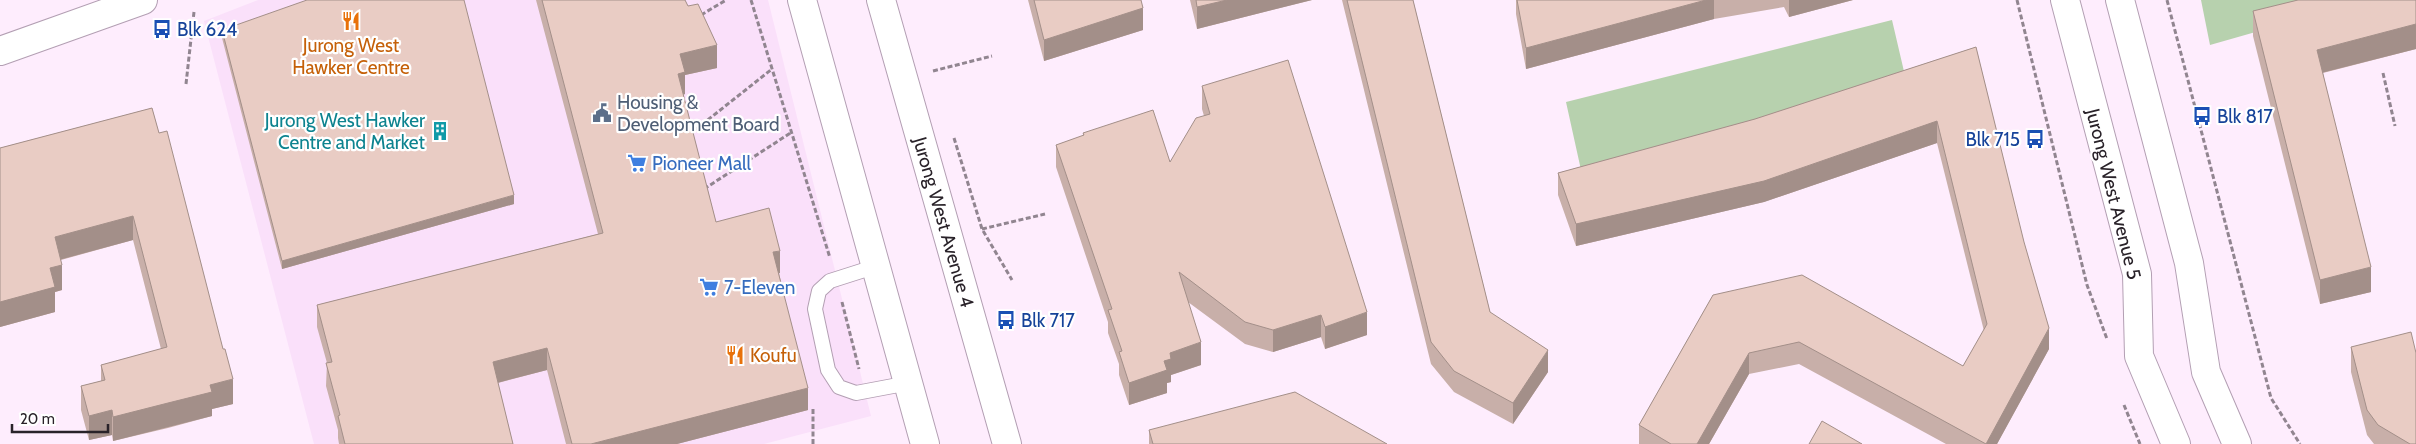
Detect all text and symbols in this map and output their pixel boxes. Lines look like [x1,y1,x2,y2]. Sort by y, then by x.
restaurant icon: Jurong West Hawker Centre [340,10,362,32]
bus stop icon: Blk 624 [151,18,173,40]
place label: Blk 624 [177,18,237,41]
place label: Jurong West Hawker Centre [292,34,410,79]
place label: Housing & Development Board [617,91,779,136]
public building icon: Housing & Development Board [591,102,613,124]
street label: Jurong West Avenue 5 [2081,105,2146,282]
bus stop icon: Blk 817 [2191,105,2213,127]
place label: Blk 817 [2217,105,2273,128]
place label: Jurong West Hawker Centre and Market [264,109,426,154]
building icon: Jurong West Hawker Centre and Market [429,120,451,142]
place label: Blk 715 [1965,128,2020,151]
bus stop icon: Blk 715 [2024,128,2046,150]
street label: Jurong West Avenue 4 [908,133,979,310]
supermarket icon: Pioneer Mall [626,152,648,174]
place label: Pioneer Mall [652,152,752,175]
supermarket icon: 7-Eleven [698,276,720,298]
place label: 7-Eleven [724,276,795,299]
bus stop icon: Blk 717 [995,309,1017,331]
place label: Blk 717 [1021,309,1075,332]
restaurant icon: Koufu [724,344,746,366]
place label: Koufu [750,344,797,367]
scale bar [12,402,109,434]
text: 20 m [20,410,55,428]

